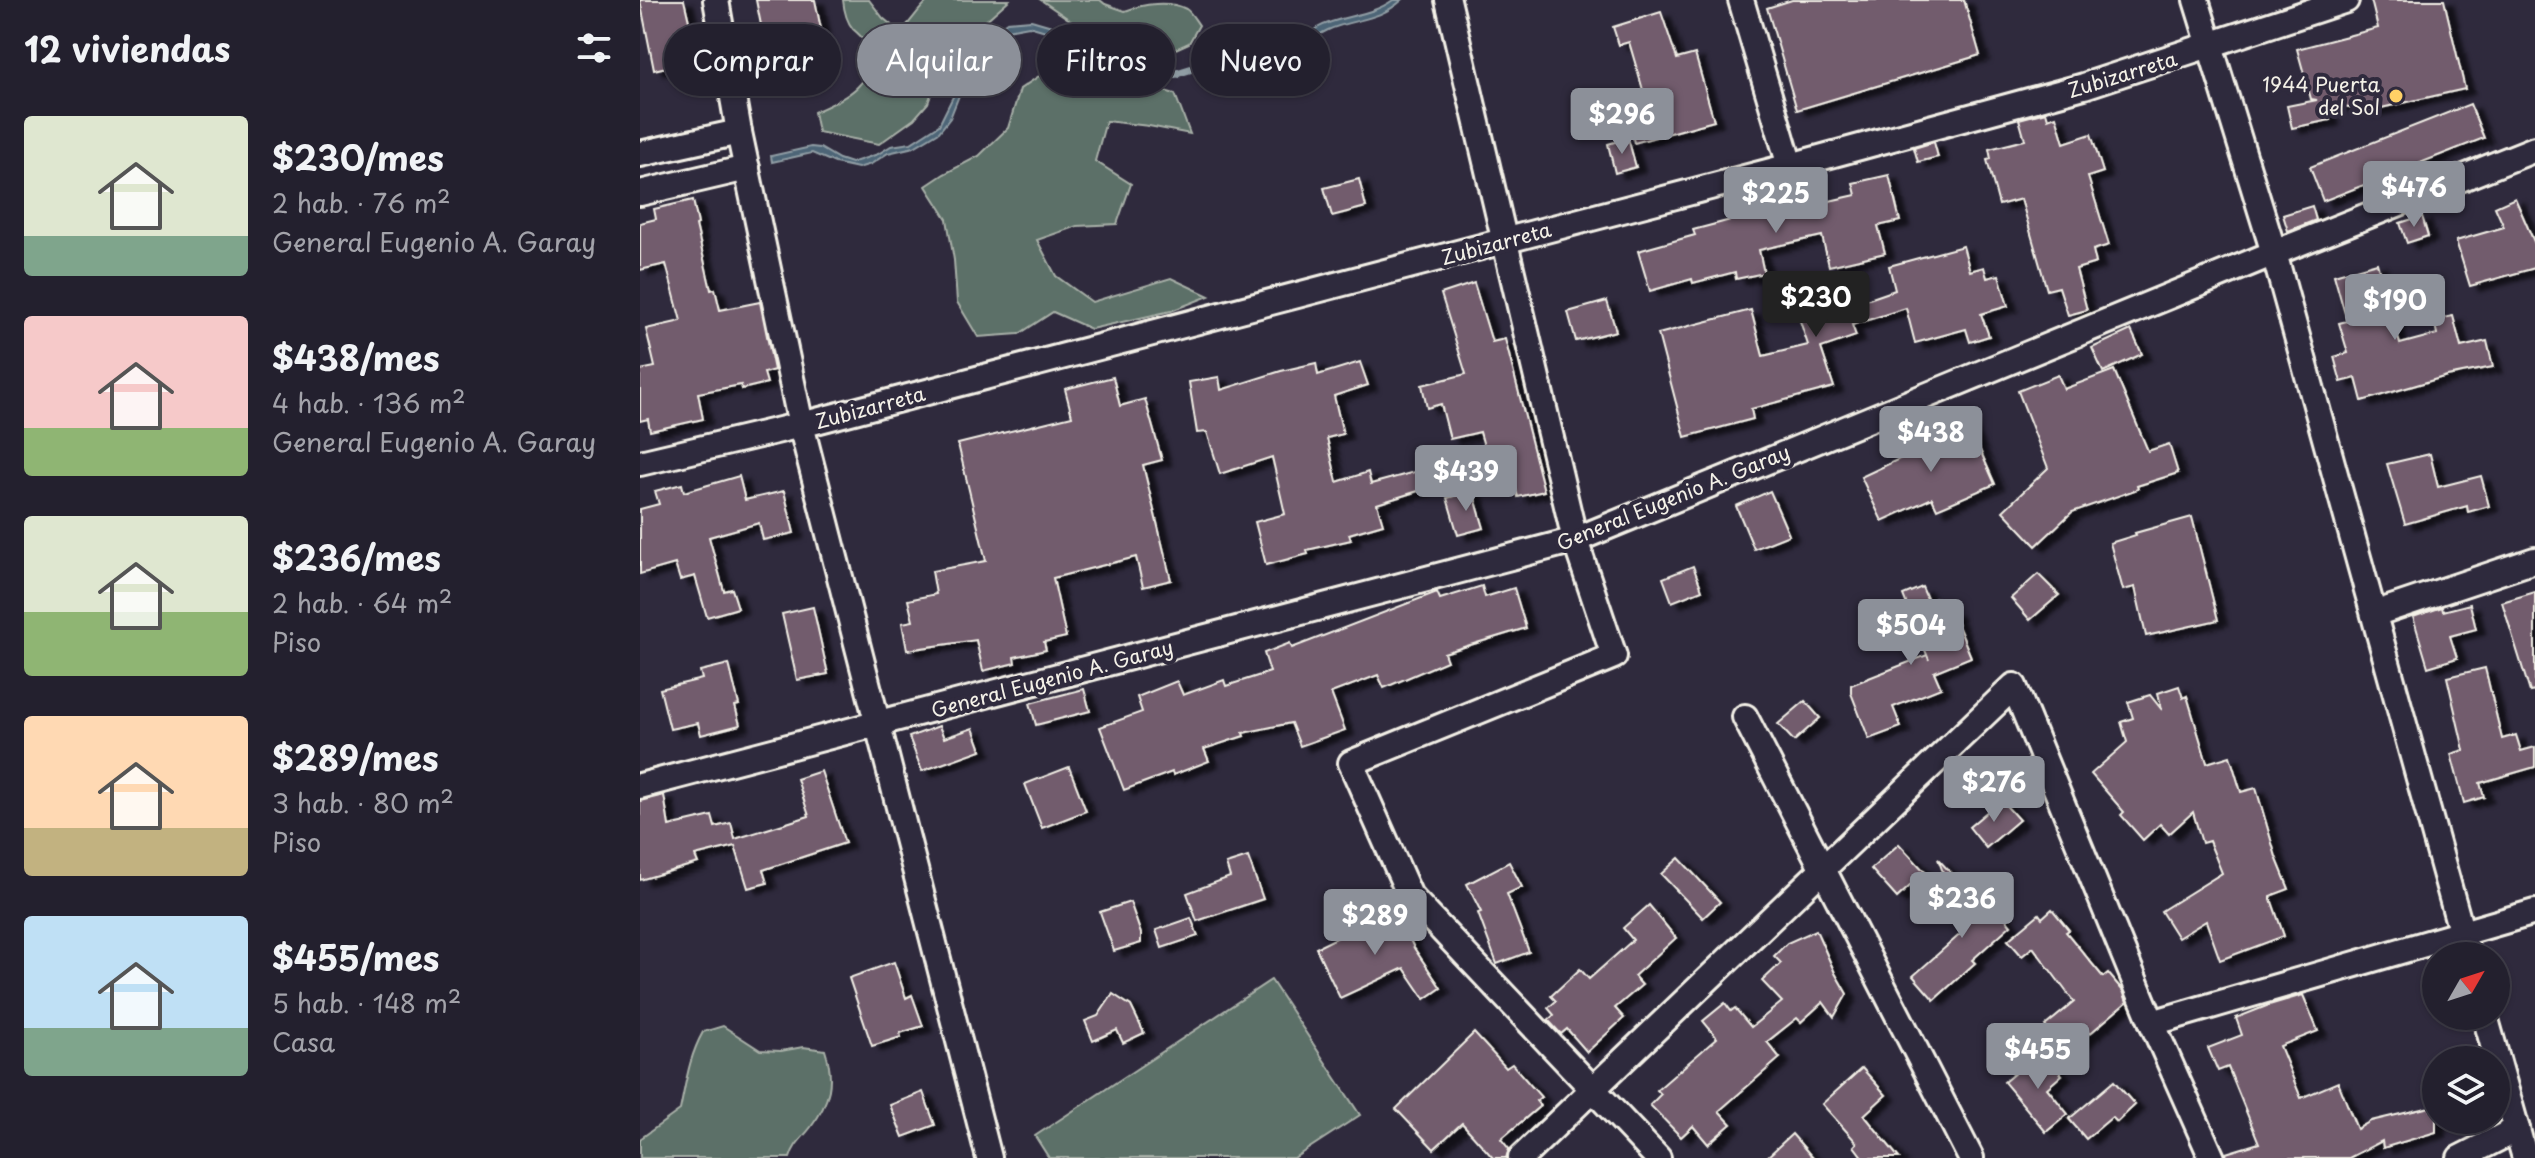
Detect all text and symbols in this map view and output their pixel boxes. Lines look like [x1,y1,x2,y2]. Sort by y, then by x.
text: 12 viviendas [24,22,231,74]
chip: Comprar [664,24,841,96]
chip: Alquilar [857,24,1021,96]
chip: Filtros [1037,24,1175,96]
chip: Nuevo [1191,24,1330,96]
icon: filters [572,26,616,70]
street label: Zubizarreta [2064,43,2181,105]
place label: 1944 Puerta del Sol [2262,69,2380,122]
marker: 1944 Puerta del Sol [2387,87,2405,105]
pin: $296 [1575,88,1669,156]
text: $296 [1589,94,1655,133]
text: $230/mes [272,131,444,183]
icon: home [88,148,184,244]
pin: $476 [2367,161,2461,229]
pin: $225 [1729,167,1823,235]
text: $476 [2381,167,2447,206]
text: $225 [1742,173,1810,212]
text: 2 hab. · 76 m² [272,183,451,222]
street label: Zubizarreta [1438,214,1555,272]
text: General Eugenio A. Garay [272,222,596,261]
pin: $230 [1769,271,1863,339]
pin: $190 [2348,274,2442,342]
text: $230 [1780,277,1852,316]
text: $190 [2363,280,2427,319]
text: $438/mes [272,331,440,383]
icon: home [88,348,184,444]
street label: Zubizarreta [812,378,929,436]
text: 4 hab. · 136 m² [272,383,466,422]
pin: $438 [1884,406,1978,474]
text: $438 [1897,412,1965,451]
text: General Eugenio A. Garay [272,422,596,461]
street label: General Eugenio A. Garay [1552,436,1794,558]
pin: $439 [1419,445,1513,513]
text: $439 [1433,451,1499,490]
text: $236/mes [272,531,441,583]
icon: home [88,548,184,644]
text: 2 hab. · 64 m² [272,583,453,622]
pin: $504 [1864,599,1958,667]
text: $504 [1876,605,1946,644]
text: Piso [272,622,321,661]
street label: General Eugenio A. Garay [928,631,1176,725]
text: $289/mes [272,731,439,783]
icon: home [88,748,184,844]
pin: $276 [1947,756,2041,824]
text: $276 [1962,762,2026,801]
text: 3 hab. · 80 m² [272,783,454,822]
text: Piso [272,822,321,861]
pin: $236 [1915,872,2009,940]
text: $236 [1928,878,1996,917]
pin: $289 [1328,889,1422,957]
text: $289 [1342,895,1408,934]
text: $455/mes [272,931,439,983]
north arrow [2422,942,2510,1030]
map controls [2422,942,2510,1134]
icon: home [88,948,184,1044]
text: 5 hab. · 148 m² [272,983,461,1022]
text: Casa [272,1022,335,1061]
pin: $455 [1991,1023,2085,1091]
text: $455 [2004,1029,2072,1068]
button: layers [2422,1046,2510,1134]

